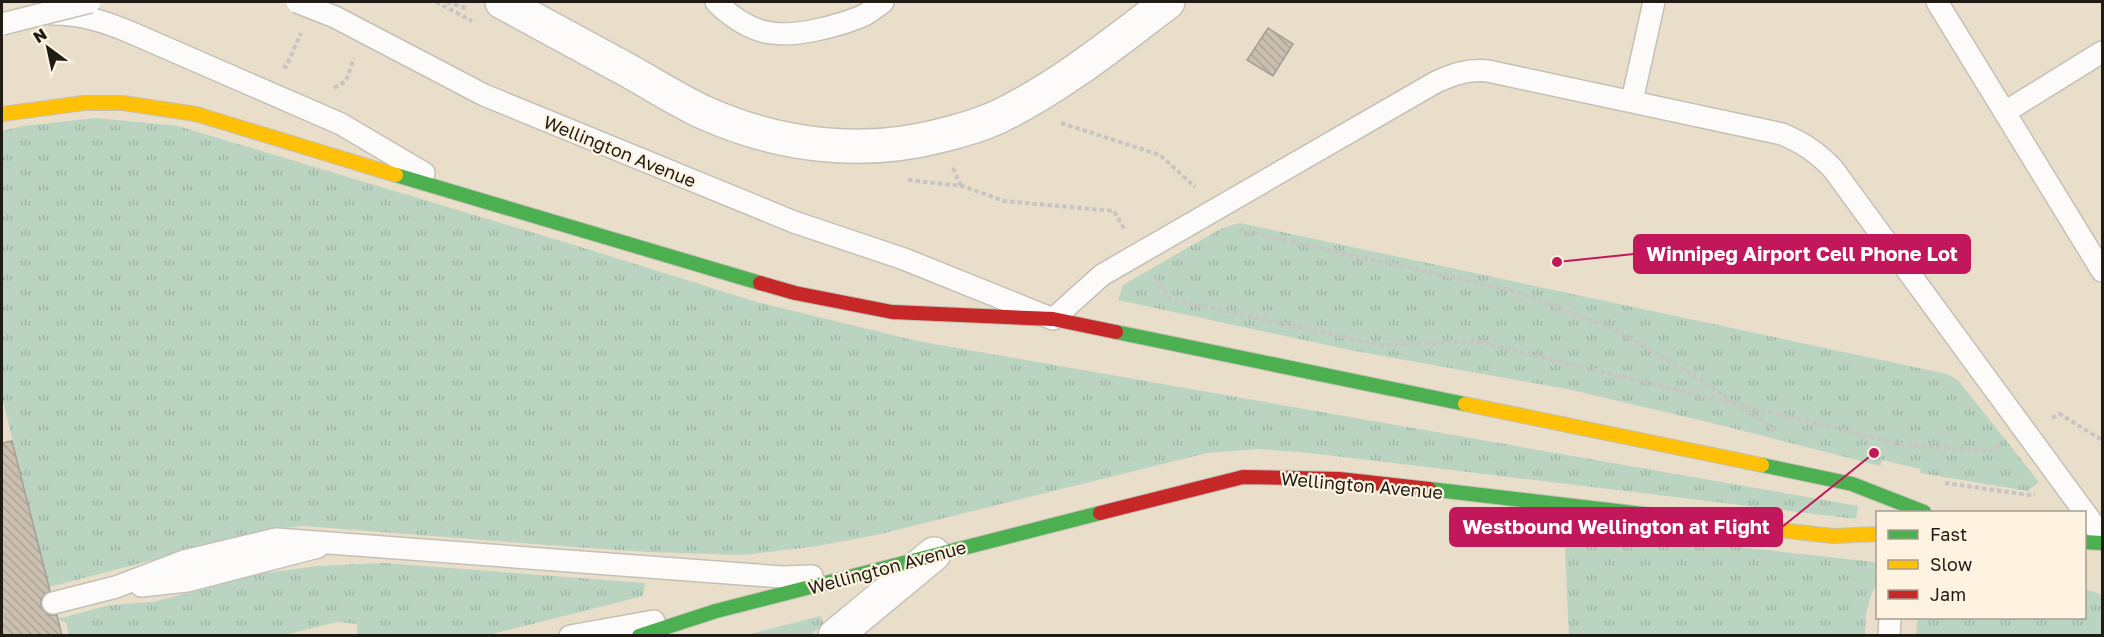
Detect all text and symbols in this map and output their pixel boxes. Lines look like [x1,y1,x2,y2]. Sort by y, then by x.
north arrow [18,18,78,78]
text: N [29,24,50,47]
street label: Wellington Avenue [541,110,699,192]
callout: Winnipeg Airport Cell Phone Lot [1634,235,1970,273]
text: Winnipeg Airport Cell Phone Lot [1646,241,1958,265]
street label: Wellington Avenue [1280,467,1444,503]
callout: Westbound Wellington at Flight [1450,508,1782,546]
legend [1876,511,2086,619]
text: Westbound Wellington at Flight [1462,514,1770,538]
text: Fast [1930,523,1967,545]
street label: Wellington Avenue [806,535,968,599]
text: Slow [1930,553,1973,575]
text: Jam [1930,583,1966,605]

